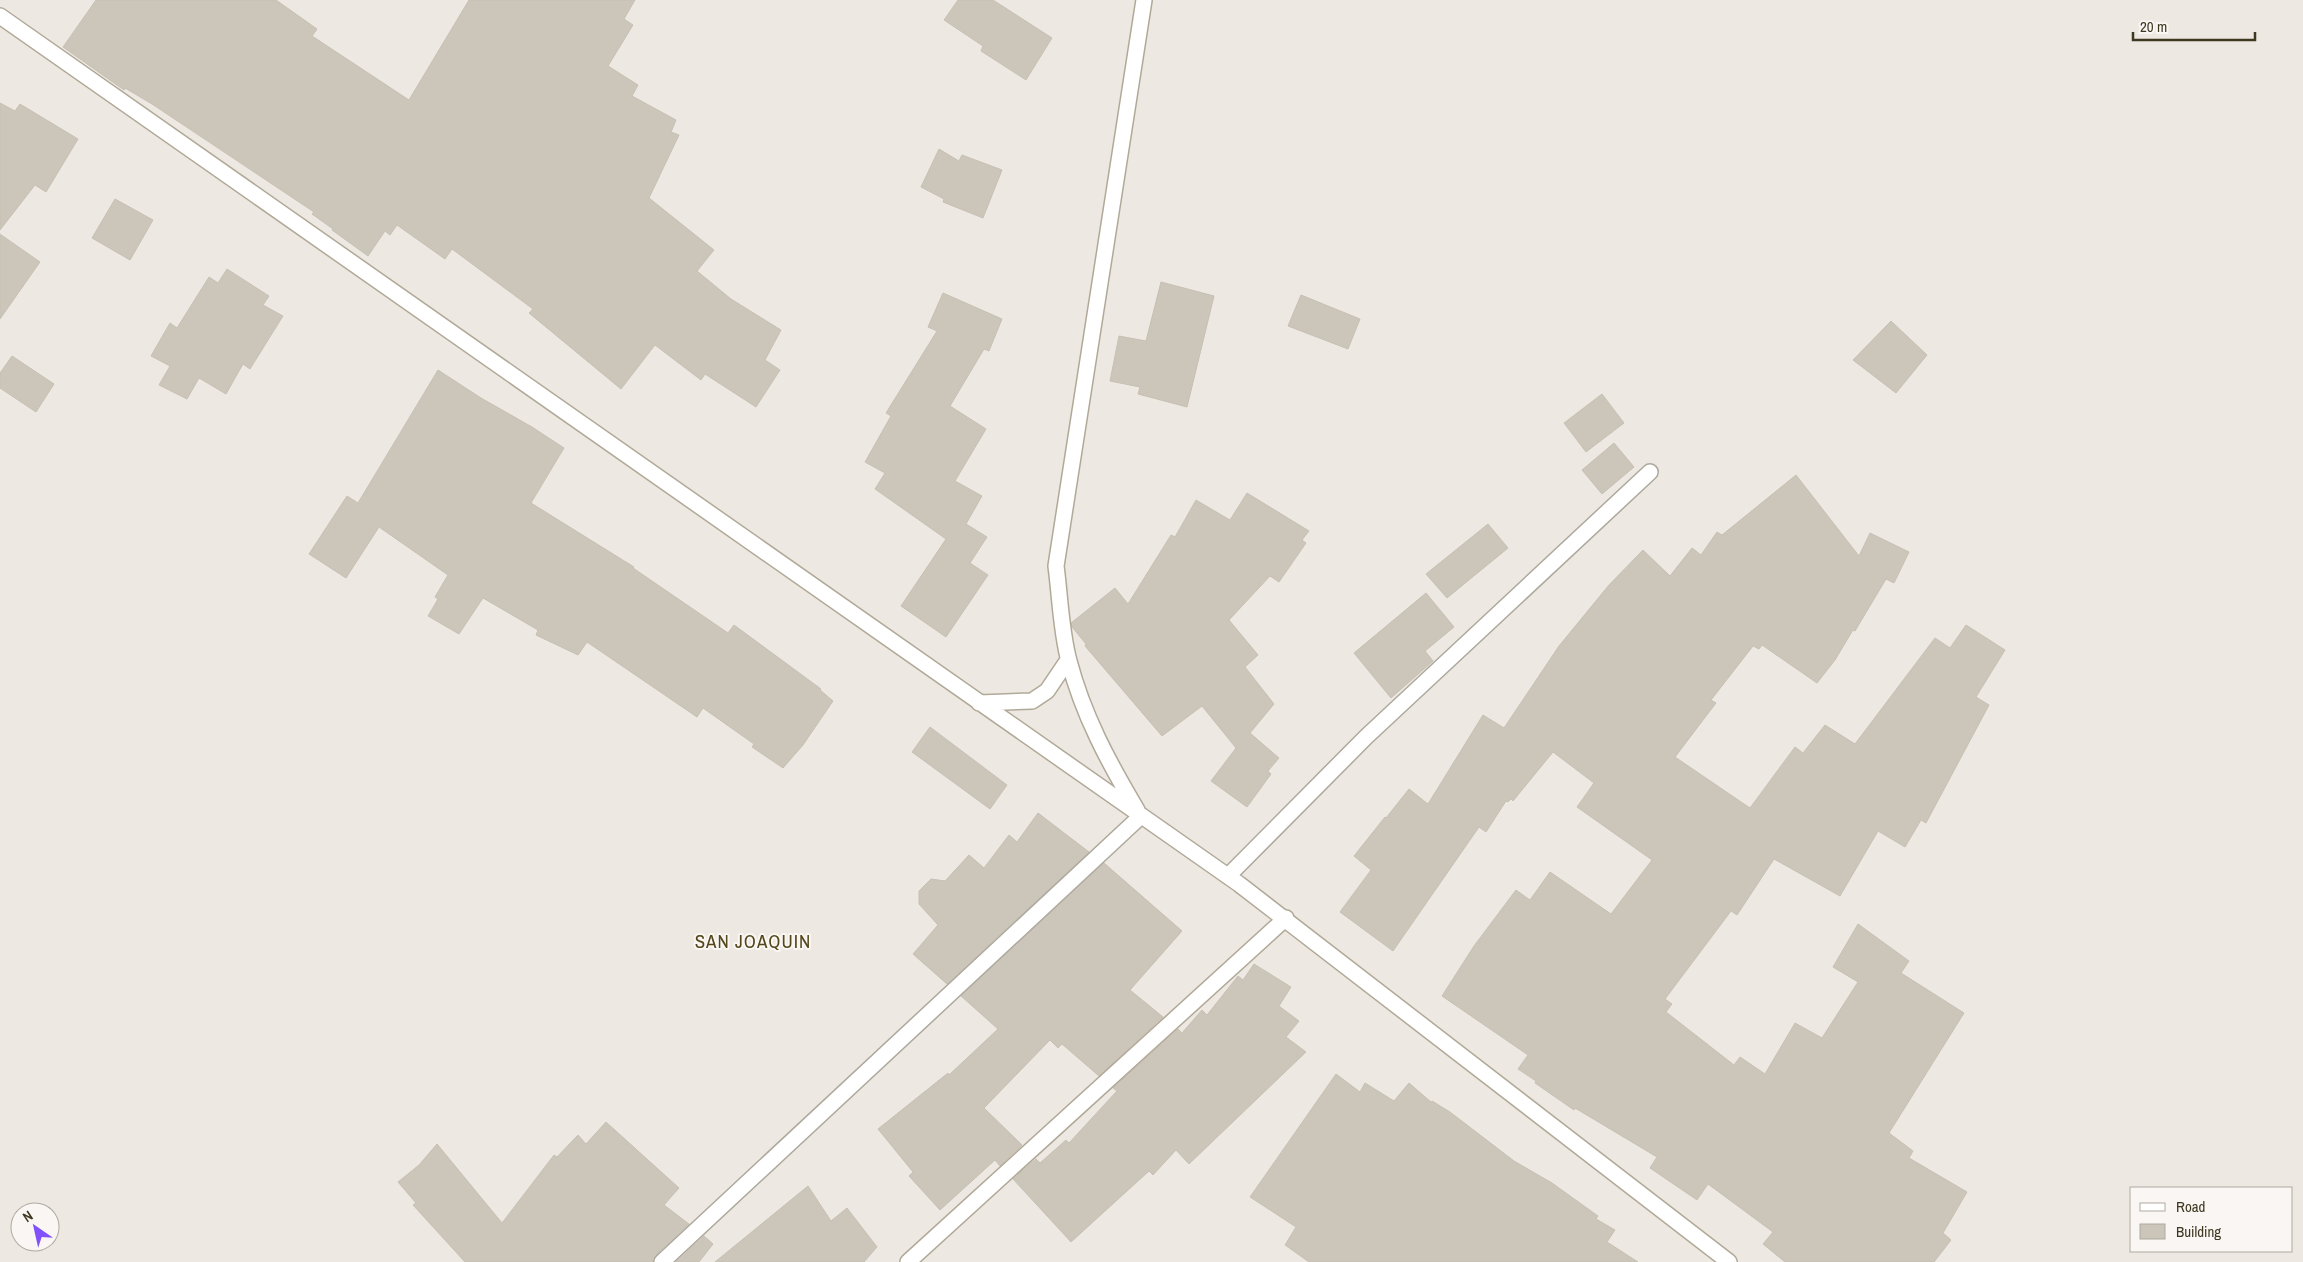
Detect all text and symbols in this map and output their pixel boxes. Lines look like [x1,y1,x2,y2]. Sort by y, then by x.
scale bar [2133,10,2256,42]
text: 20 m [2140,16,2167,37]
district label: SAN JOAQUIN [695,928,811,954]
legend [2130,1187,2293,1252]
text: Road [2176,1196,2205,1217]
north arrow [10,1202,60,1252]
text: N [19,1206,36,1226]
text: Building [2176,1221,2221,1242]

